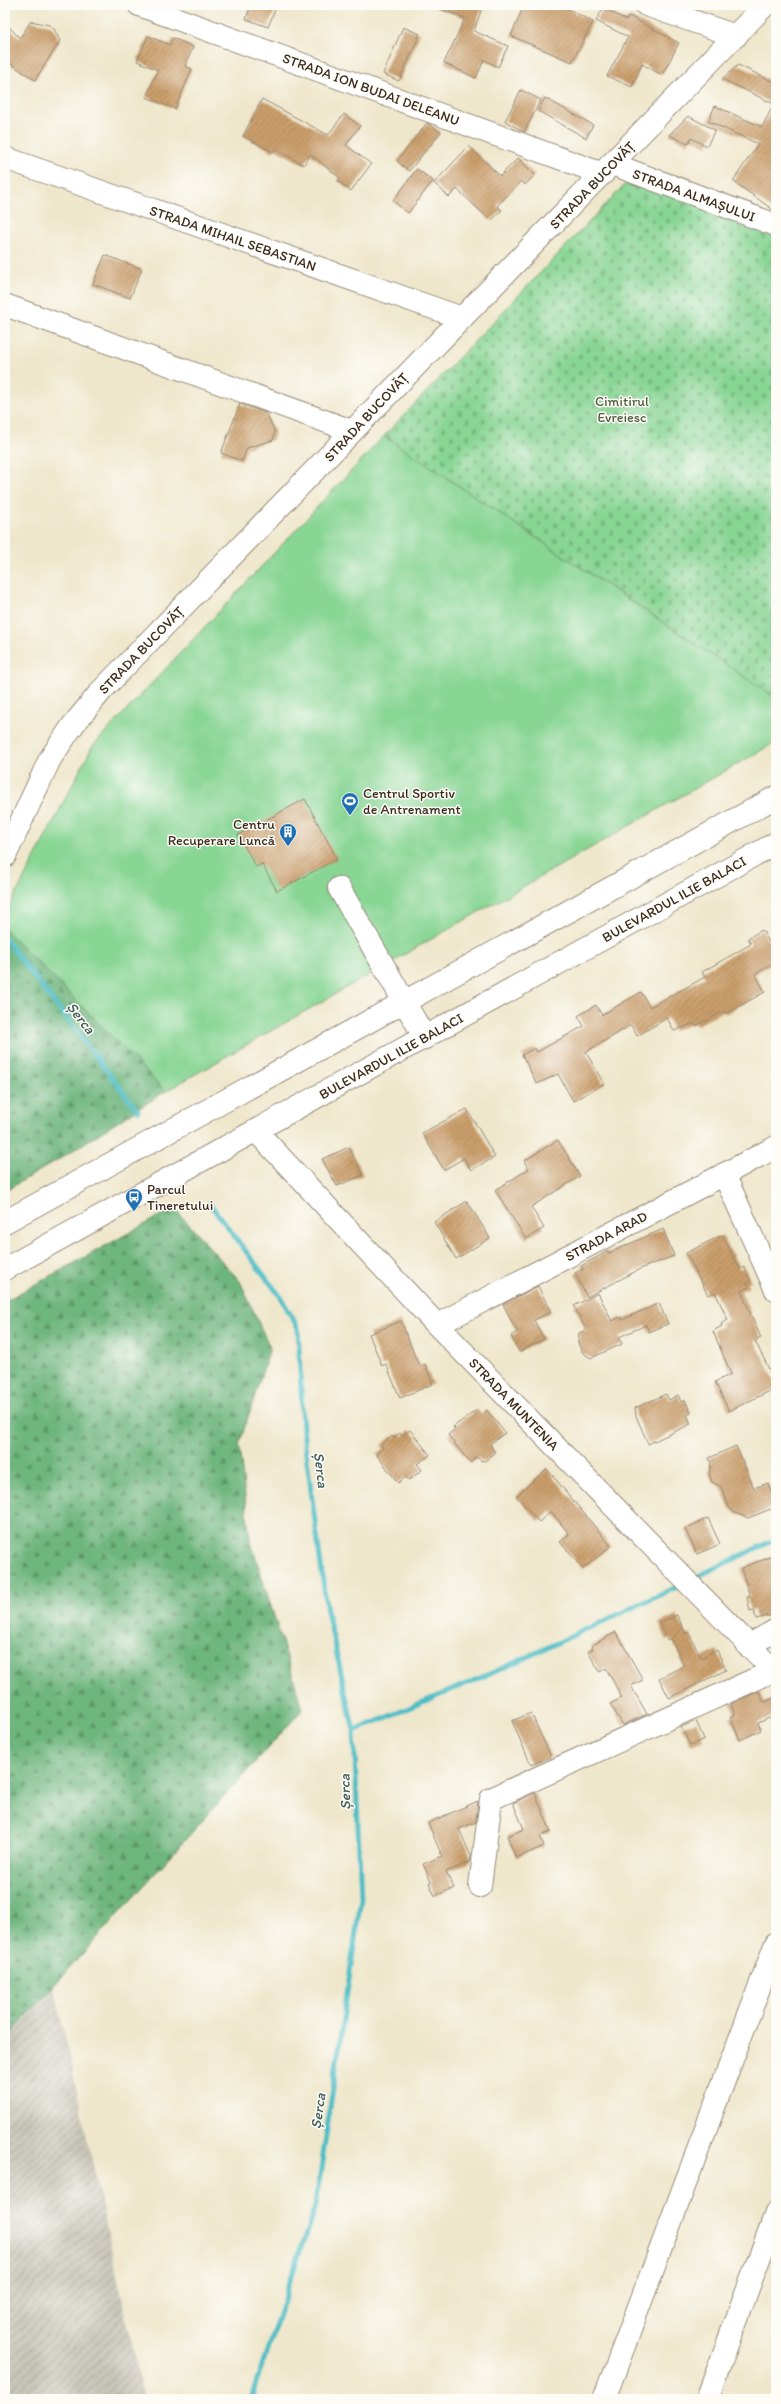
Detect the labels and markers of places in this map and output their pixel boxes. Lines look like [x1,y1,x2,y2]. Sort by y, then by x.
place label: Centrul Sportiv de Antrenament [363,785,461,818]
sports icon: Centrul Sportiv de Antrenament [340,791,360,816]
place label: Centru Recuperare Luncă [168,816,276,849]
building icon: Centru Recuperare Luncă [278,822,298,847]
place label: Parcul Tineretului [147,1181,213,1214]
bus stop icon: Parcul Tineretului [124,1187,144,1212]

